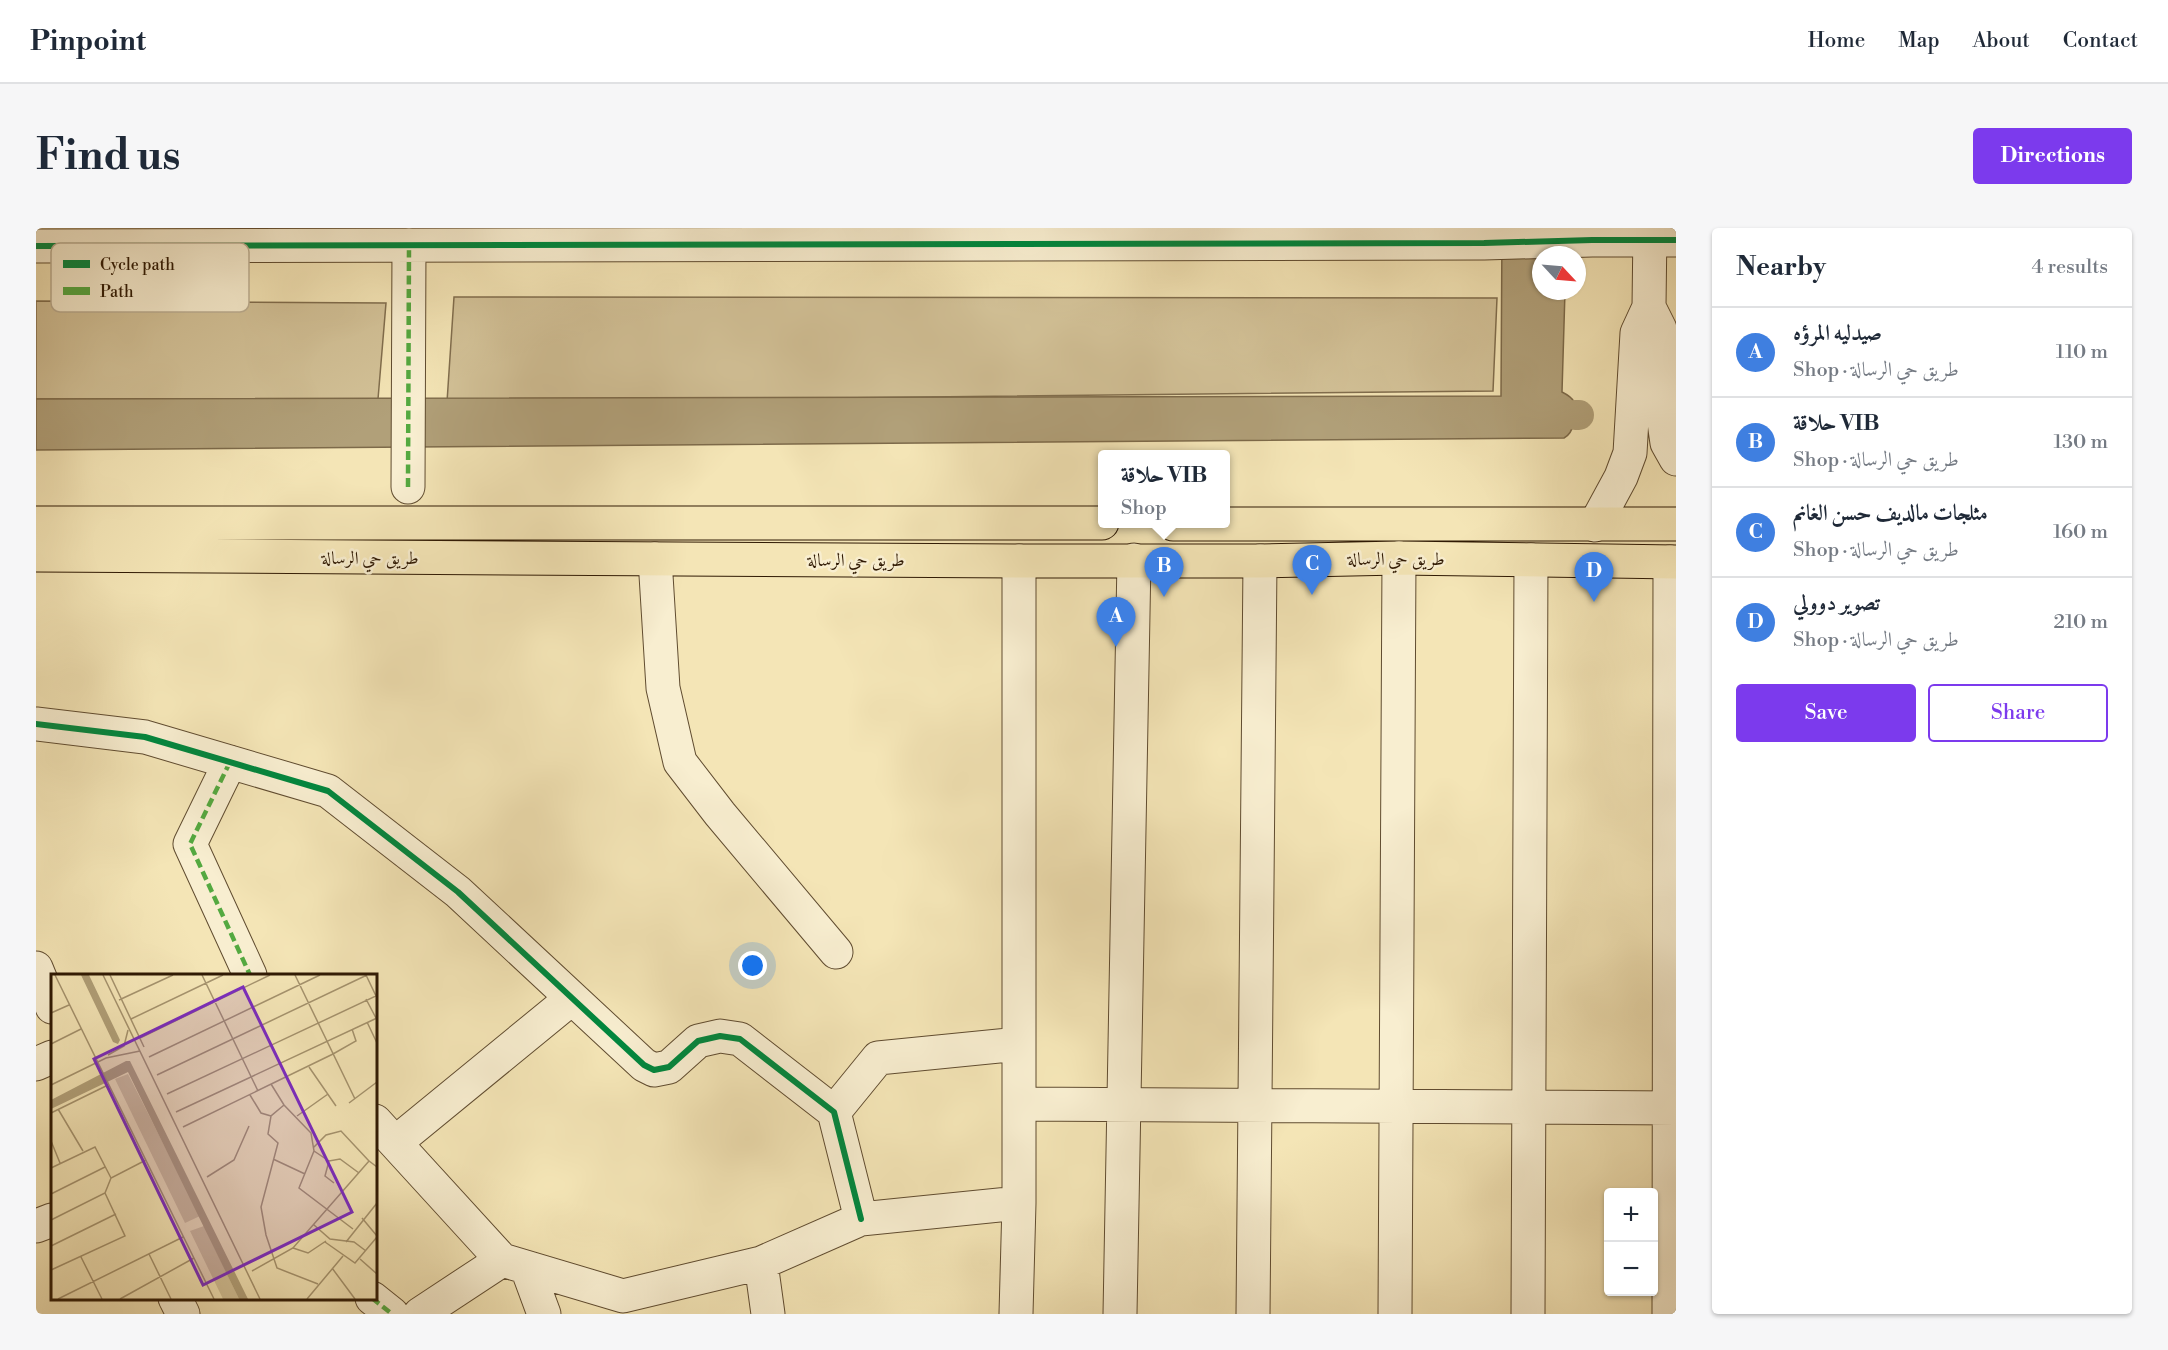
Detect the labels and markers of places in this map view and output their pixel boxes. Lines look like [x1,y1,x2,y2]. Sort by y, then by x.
pin: C [1292,546,1332,595]
pin: B [1144,548,1184,597]
pin: D [1574,552,1614,602]
pin: A [1096,598,1136,647]

